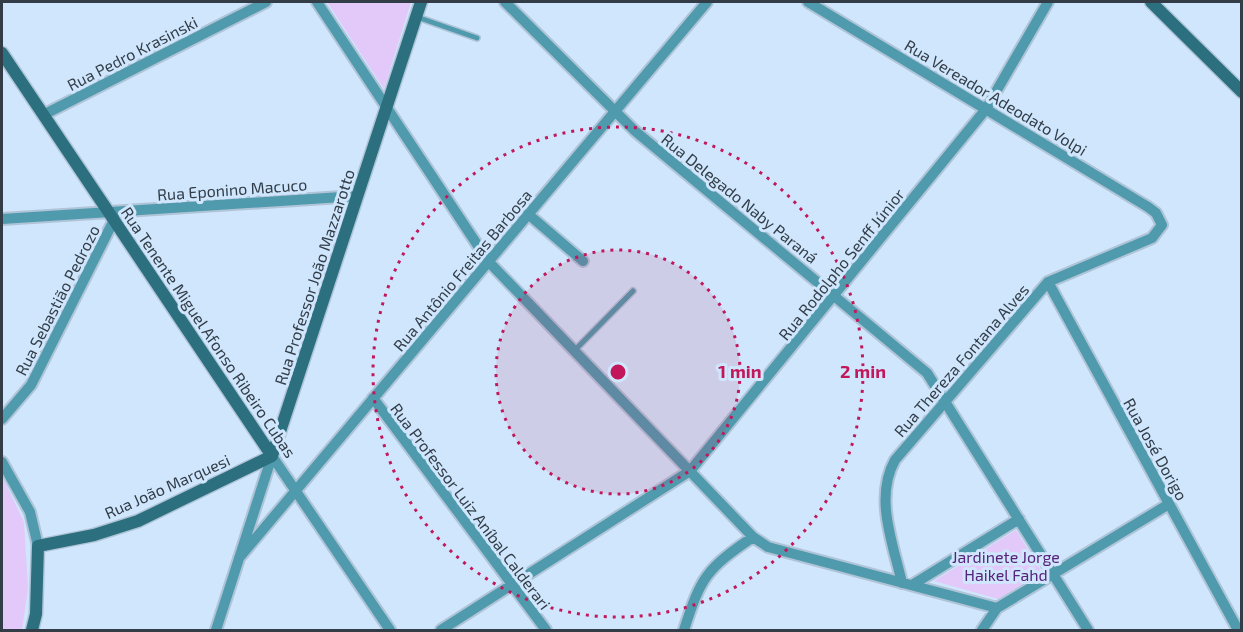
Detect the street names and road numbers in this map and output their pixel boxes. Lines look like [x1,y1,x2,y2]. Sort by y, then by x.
street label: Rua Pedro Krasinski [64,12,200,94]
street label: Rua Vereador Adeodato Volpi [901,35,1091,159]
street label: Rua Delegado Naby Paraná [658,129,822,267]
street label: Rua Professor João Mazzarotto [270,167,358,387]
street label: Rua Eponino Macuco [156,174,308,204]
street label: Rua Rodolpho Senff Júnior [774,184,908,344]
street label: Rua Antônio Freitas Barbosa [389,185,535,355]
street label: Rua Tenente Miguel Afonso Ribeiro Cubas [118,203,300,461]
street label: Rua Sebastião Pedrozo [11,222,103,378]
street label: Rua Thereza Fontana Alves [890,280,1032,440]
street label: Rua José Dorigo [1120,395,1192,503]
street label: Rua Professor Luiz Aníbal Calderari [387,399,555,613]
street label: Rua João Marquesi [101,450,233,522]

